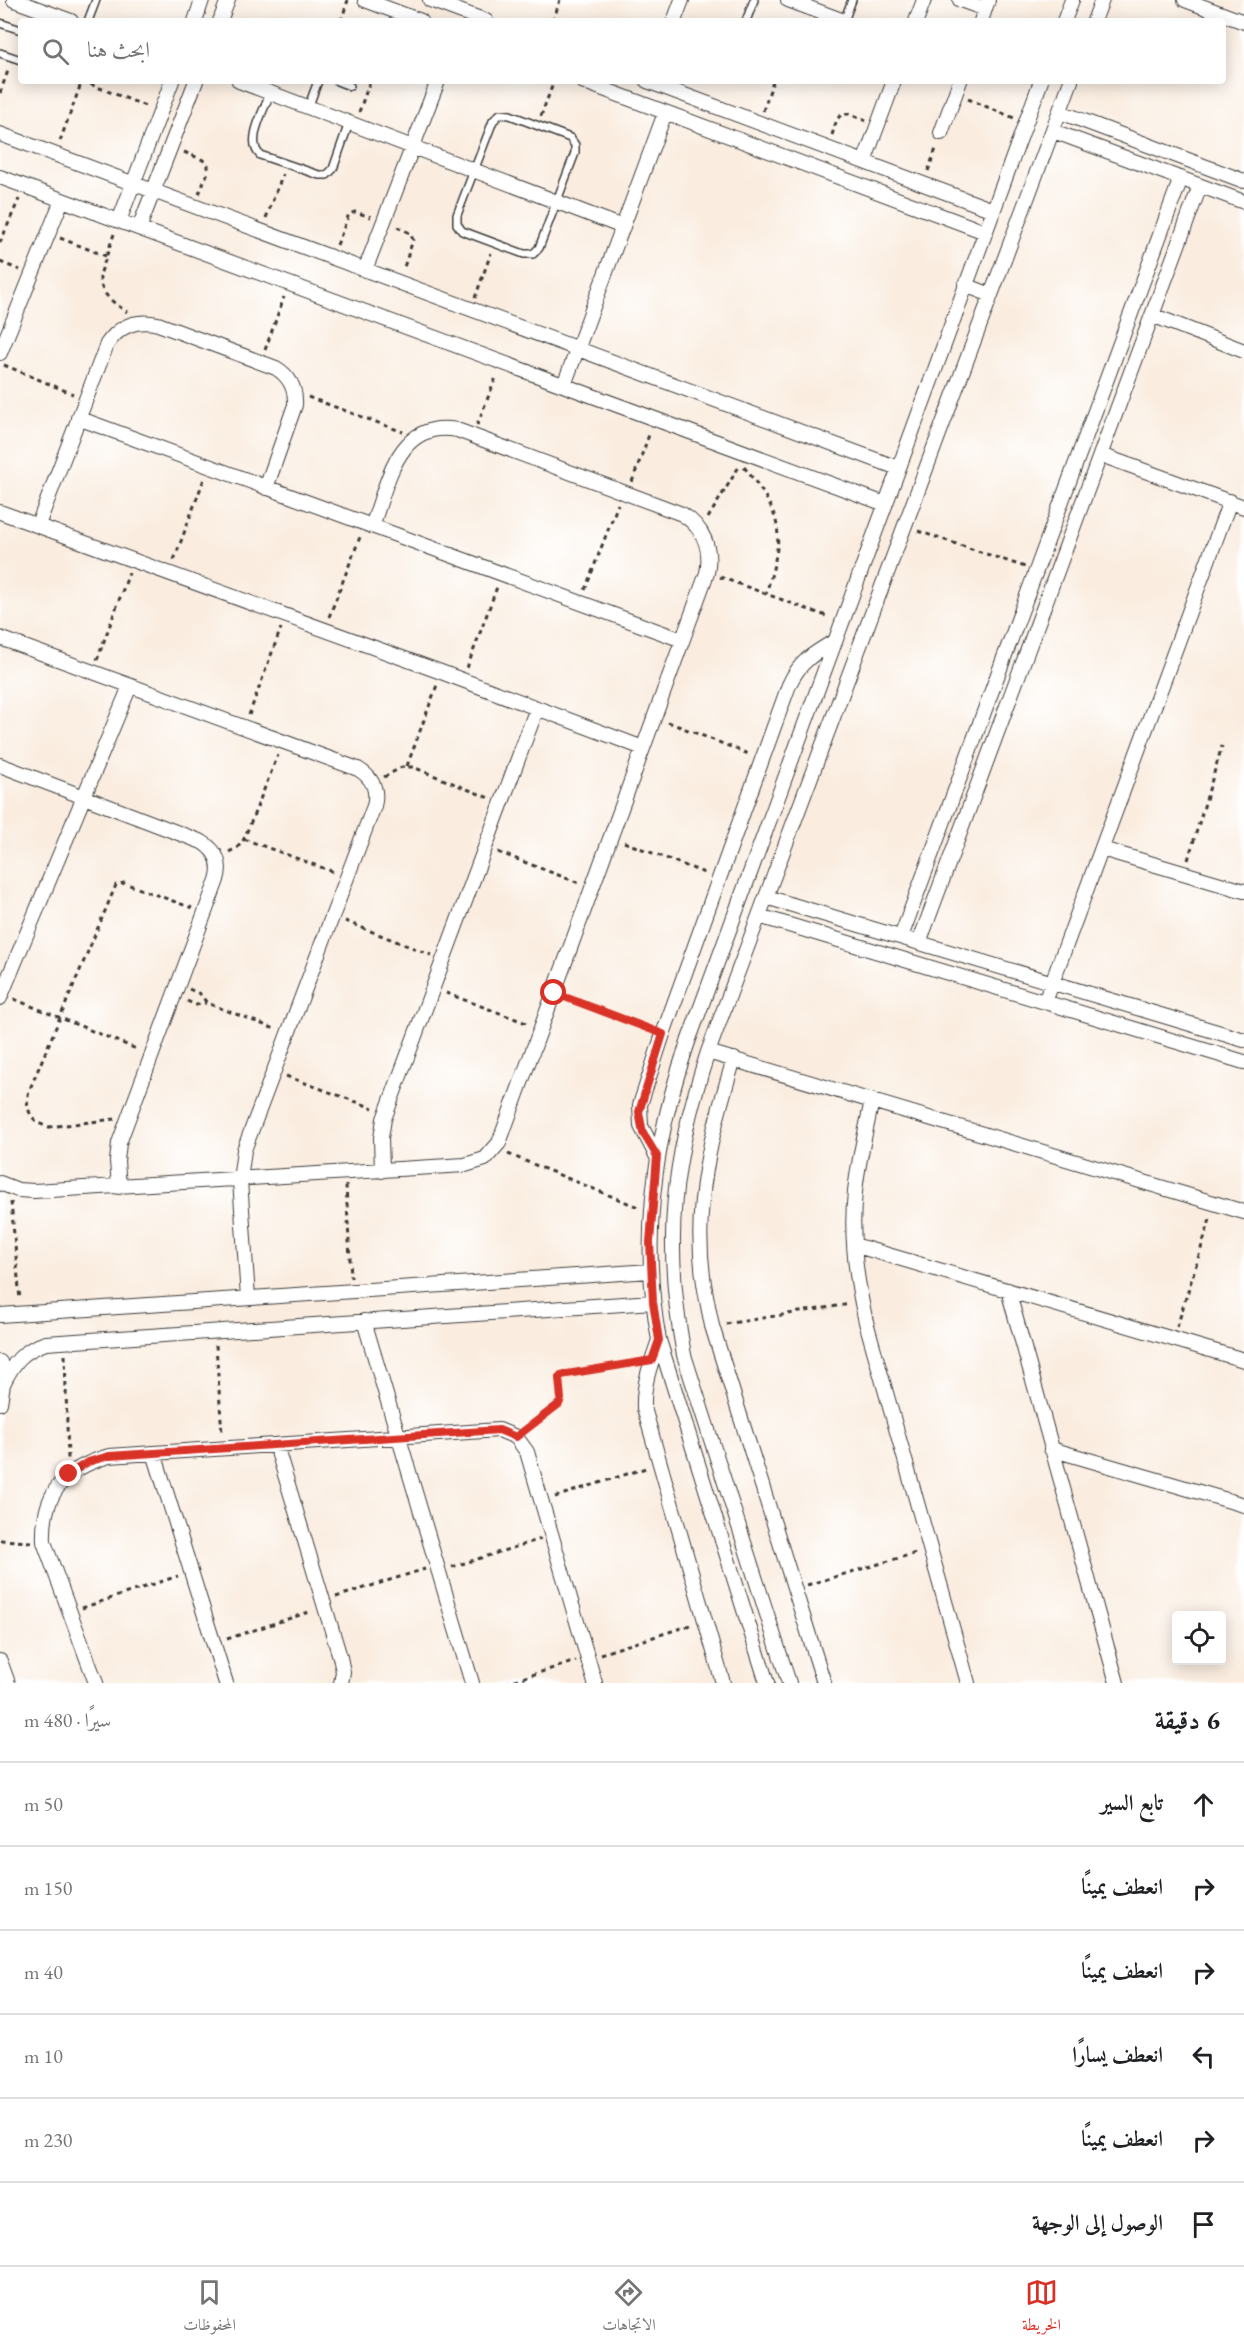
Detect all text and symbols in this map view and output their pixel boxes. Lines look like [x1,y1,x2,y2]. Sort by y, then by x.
search box [18,18,1226,84]
icon: search [39,35,72,68]
text: ابحث هنا [87,35,150,64]
route start [540,979,566,1005]
route end [55,1460,81,1486]
map controls [1172,1611,1226,1665]
button: locate [1172,1611,1226,1665]
text: 6 دقيقة [1155,1703,1220,1737]
text: سيرًا · 480 m [24,1707,111,1733]
text: تابع السير [1100,1788,1163,1817]
icon: ahead [1187,1788,1220,1821]
text: 50 m [24,1791,63,1817]
text: انعطف يمينًا [1081,1872,1163,1901]
icon: right [1187,1872,1220,1905]
text: 150 m [24,1875,72,1901]
text: انعطف يمينًا [1081,1956,1163,1985]
icon: right [1187,1956,1220,1989]
text: 40 m [24,1959,63,1985]
text: انعطف يسارًا [1072,2040,1163,2069]
icon: left [1187,2040,1220,2073]
text: 10 m [24,2043,63,2069]
text: انعطف يمينًا [1081,2124,1163,2153]
icon: right [1187,2124,1220,2157]
text: 230 m [24,2127,72,2153]
text: الوصول إلى الوجهة [1032,2208,1163,2237]
icon: arrive [1187,2208,1220,2241]
tab: المحفوظات [183,2276,236,2340]
tab: الاتجاهات [602,2276,656,2340]
tab: الخريطة [1022,2276,1061,2340]

